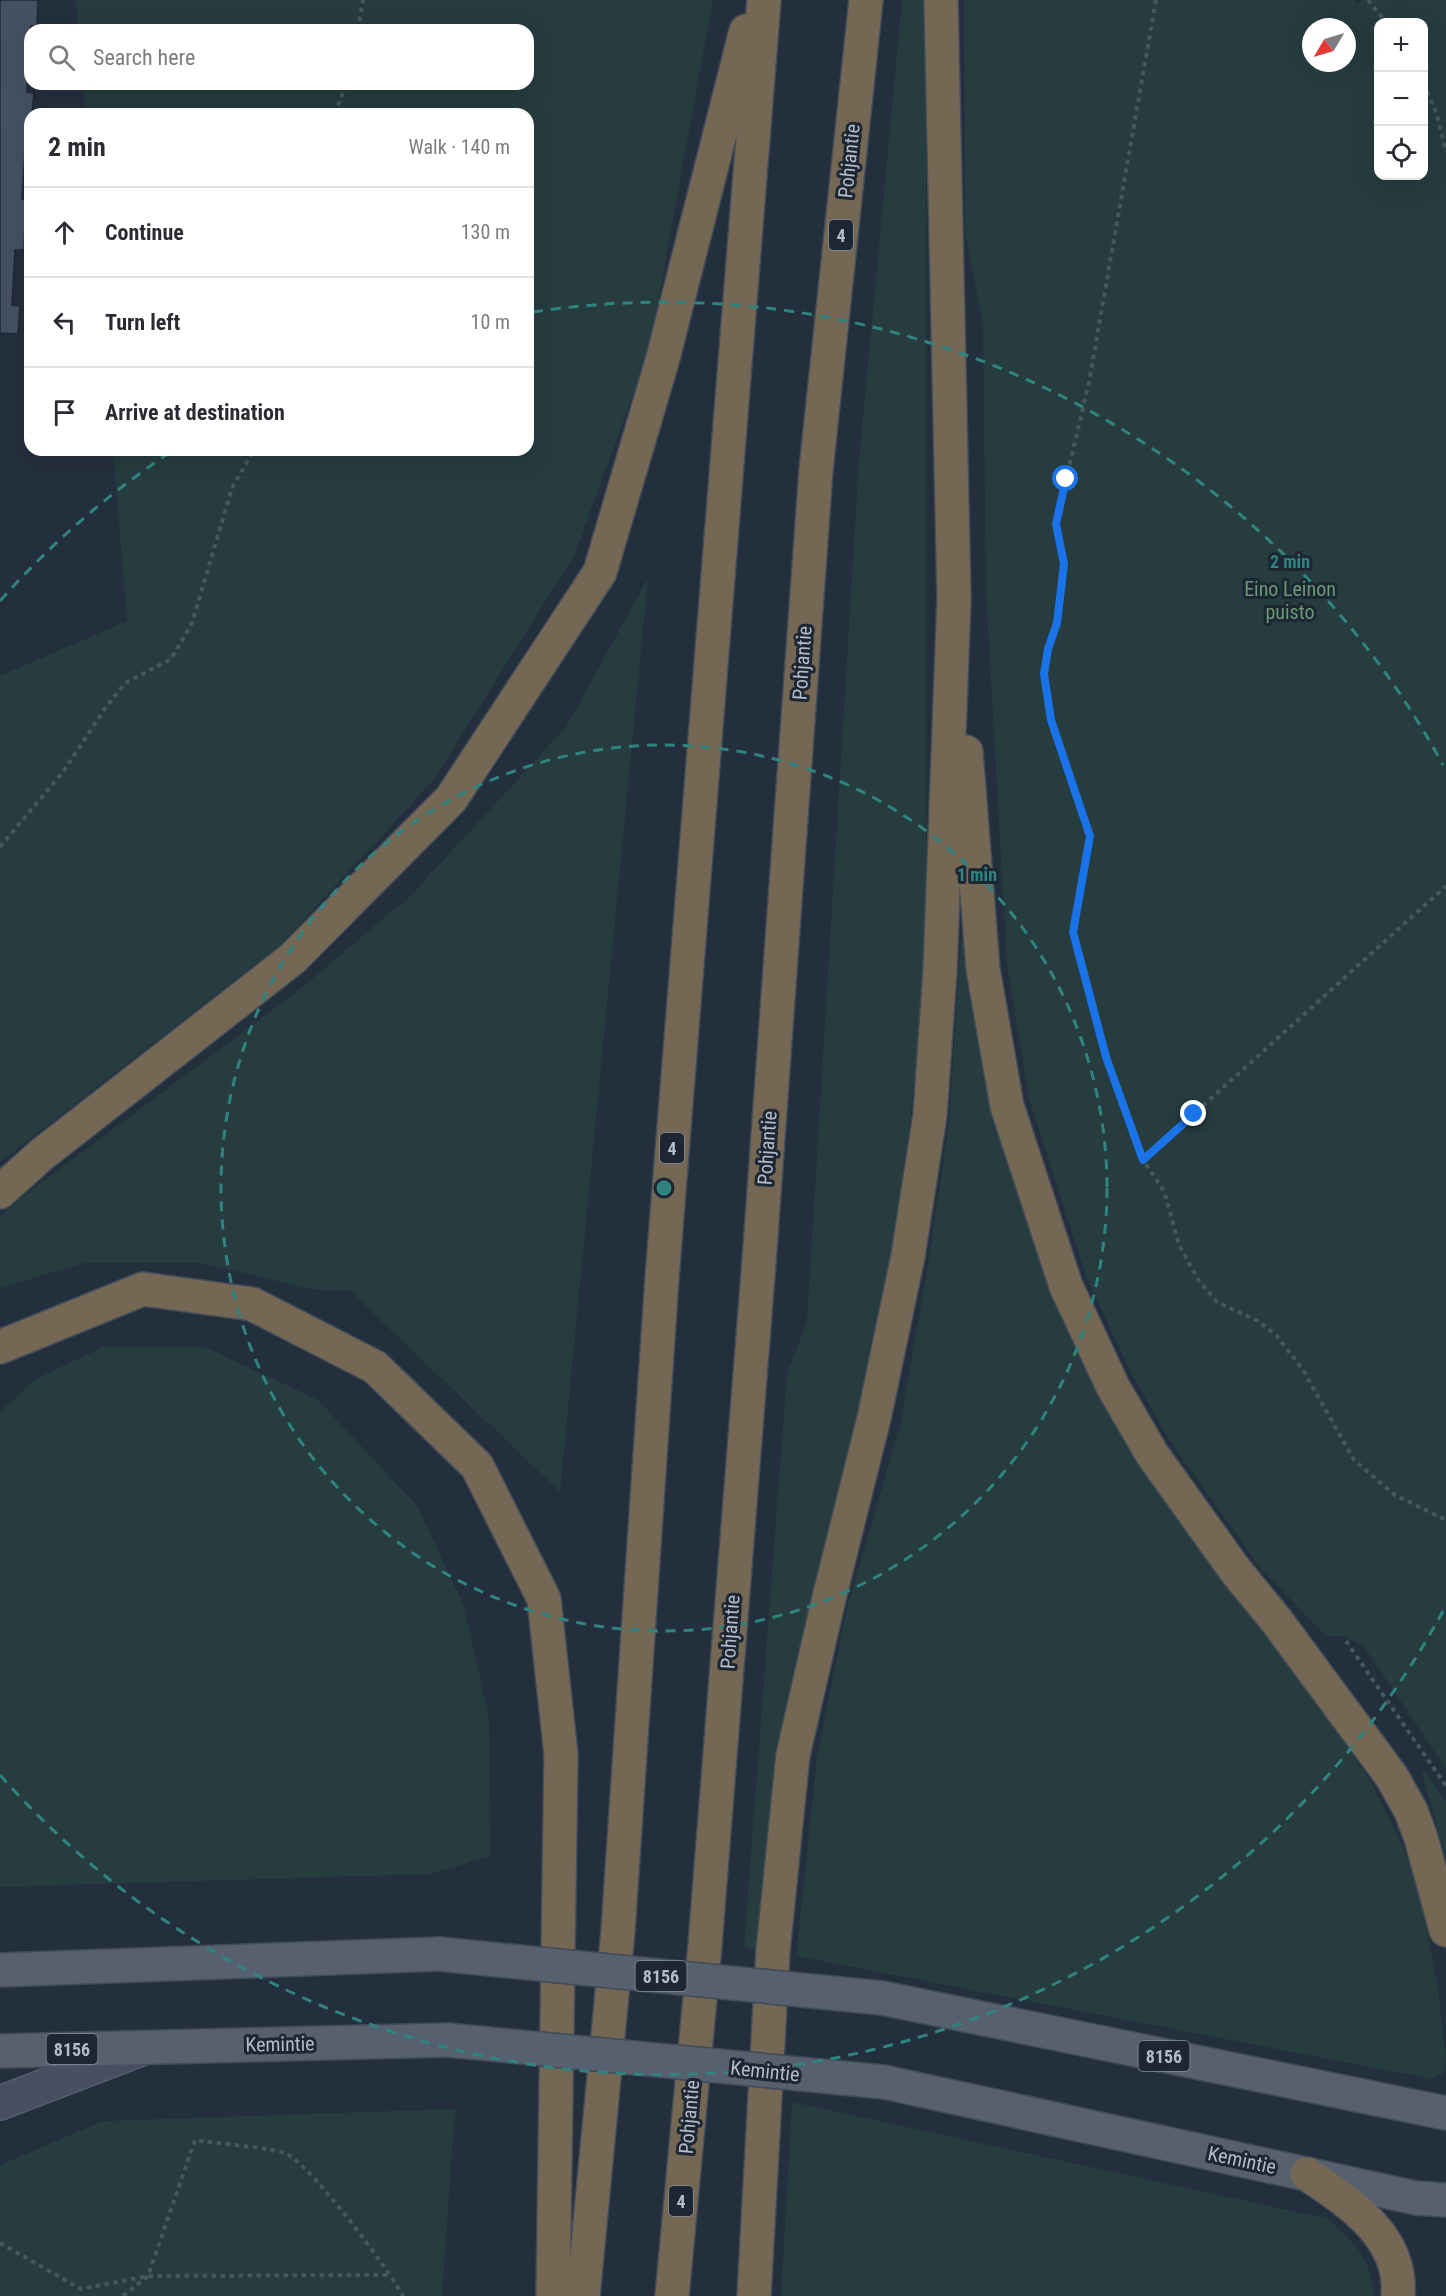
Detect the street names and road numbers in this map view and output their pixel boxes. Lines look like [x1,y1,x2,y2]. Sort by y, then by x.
street label: Pohjantie [833,123,865,199]
road number: 4 [829,220,853,250]
street label: Pohjantie [787,625,817,701]
street label: Pohjantie [752,1110,782,1186]
road number: 4 [660,1133,684,1163]
street label: Pohjantie [715,1594,745,1670]
road number: 8156 [636,1961,686,1991]
street label: Kemintie [245,2031,315,2057]
road number: 8156 [46,2034,98,2064]
road number: 8156 [1138,2041,1190,2071]
street label: Kemintie [729,2055,801,2087]
street label: Pohjantie [674,2079,704,2155]
street label: Kemintie [1206,2141,1278,2179]
road number: 4 [669,2186,693,2216]

